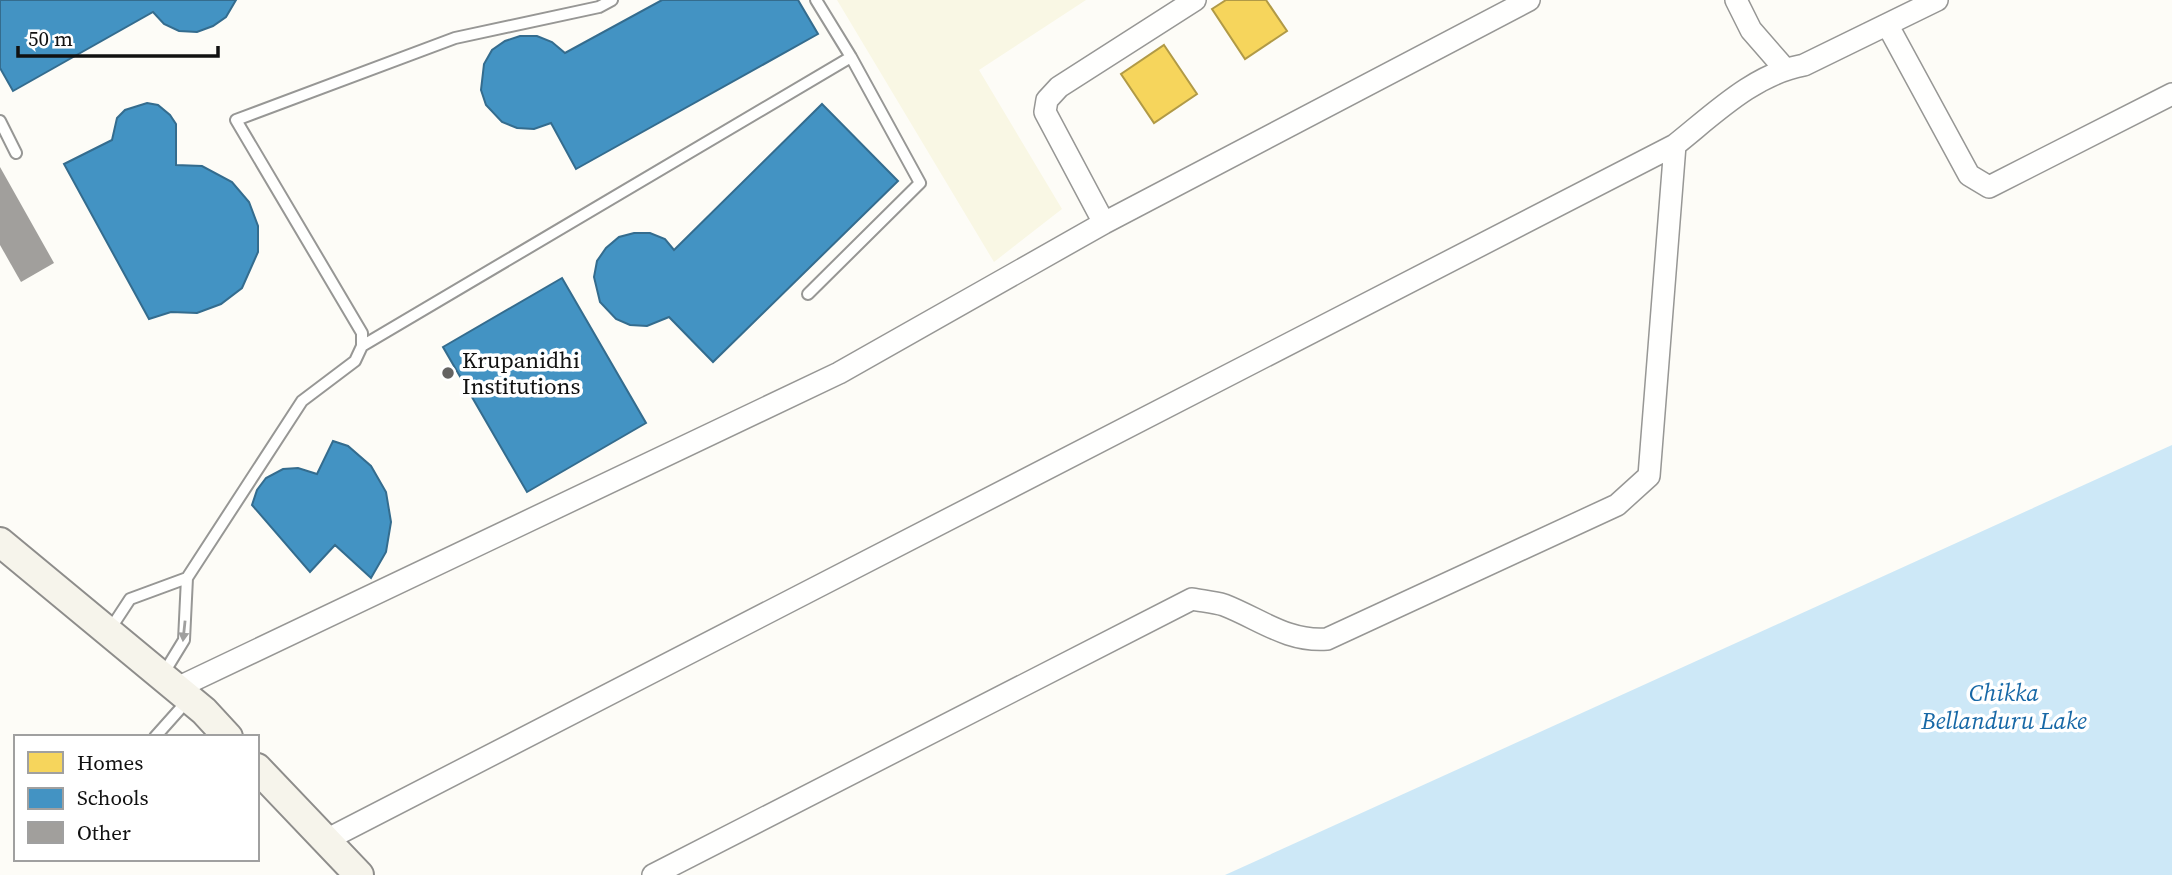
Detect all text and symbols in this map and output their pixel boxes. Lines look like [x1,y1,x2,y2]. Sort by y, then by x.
scale bar [18,14,217,58]
text: 50 m [28,24,73,53]
place label: Krupanidhi Institutions [462,344,581,402]
marker: Krupanidhi Institutions [440,365,456,381]
one-way arrow [178,620,189,642]
water label: Chikka Bellanduru Lake [1920,676,2087,737]
legend [14,735,259,861]
text: Homes [77,748,143,777]
text: Schools [77,783,149,812]
text: Other [77,818,131,847]

